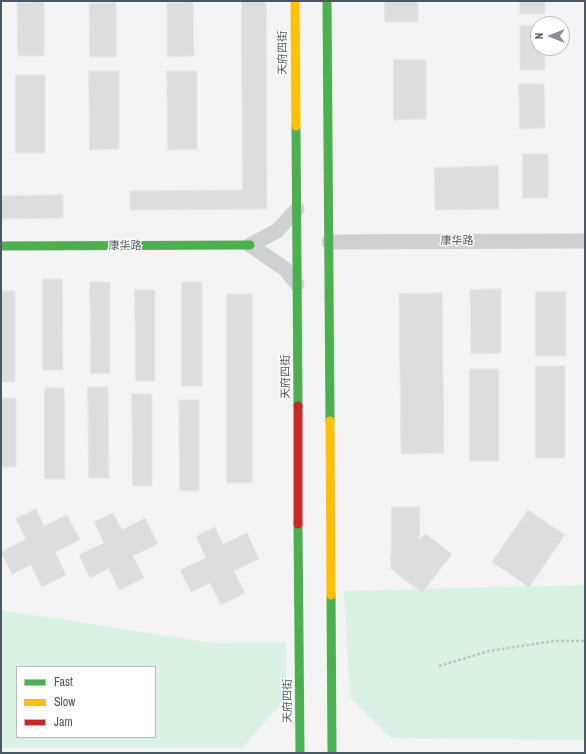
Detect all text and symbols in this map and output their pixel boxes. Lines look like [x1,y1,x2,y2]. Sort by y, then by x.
north arrow [530,16,570,56]
street label: 天府四街 [276,31,290,75]
text: N [532,33,546,39]
street label: 康华路 [441,234,473,248]
street label: 康华路 [109,239,141,253]
street label: 天府四街 [279,355,293,399]
legend [16,666,156,738]
text: Fast [54,674,73,690]
street label: 天府四街 [281,679,295,723]
text: Slow [54,694,75,710]
text: Jam [54,714,73,730]

